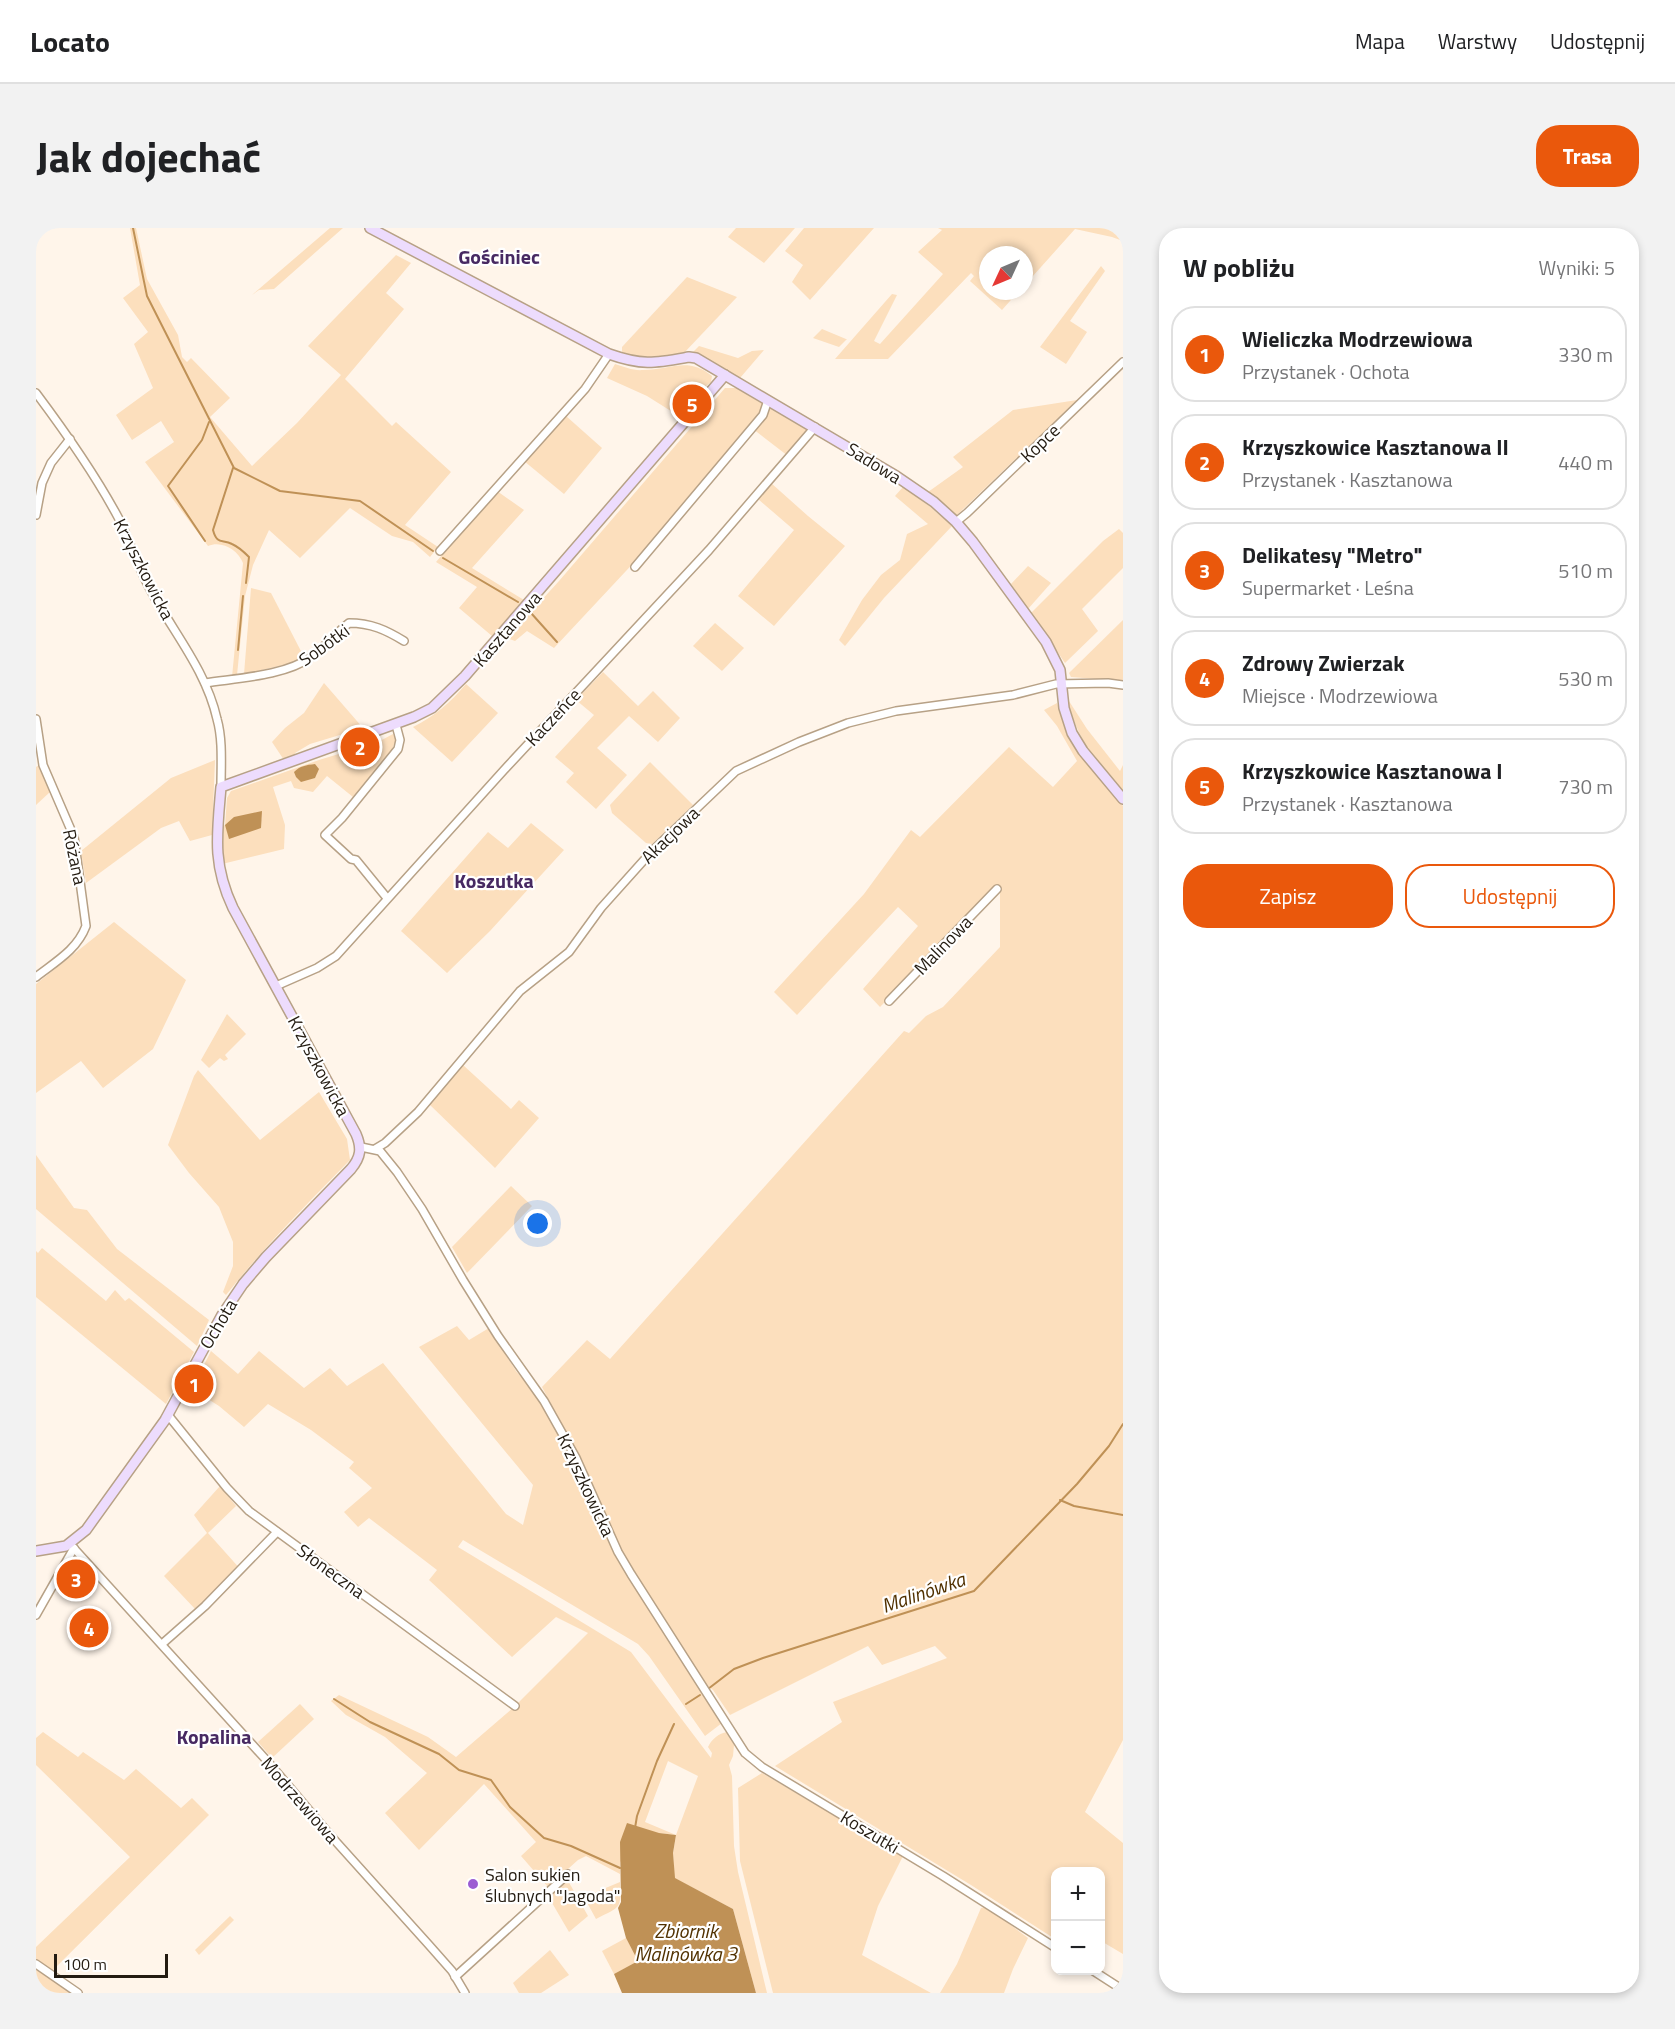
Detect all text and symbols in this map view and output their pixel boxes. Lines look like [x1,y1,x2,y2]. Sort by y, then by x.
text: Locato [30,20,110,63]
text: Mapa [1355,25,1405,57]
text: Warstwy [1438,25,1517,57]
text: Udostępnij [1550,25,1645,57]
text: Jak dojechać [36,124,261,188]
button: Trasa [1536,125,1639,187]
district label: Gościniec [458,241,540,272]
north arrow [979,246,1033,300]
text: W pobliżu [1183,248,1295,287]
text: Wyniki: 5 [1539,252,1615,283]
text: Wieliczka Modrzewiowa [1242,322,1473,356]
text: 1 [1199,339,1210,370]
text: 330 m [1558,339,1613,370]
text: Przystanek · Ochota [1242,356,1409,387]
pin: 5 [672,382,712,426]
street label: Kopce [1014,417,1066,469]
text: Krzyszkowice Kasztanowa II [1242,430,1509,464]
street label: Sadowa [841,436,907,490]
text: 2 [1199,447,1210,478]
text: 440 m [1558,447,1613,478]
text: Przystanek · Kasztanowa [1242,464,1453,495]
street label: Krzyszkowicka [107,514,181,624]
text: Delikatesy "Metro" [1242,538,1422,572]
text: 3 [1199,555,1210,586]
text: 510 m [1558,555,1613,586]
text: Supermarket · Leśna [1242,572,1414,603]
street label: Kasztanowa [466,585,548,673]
street label: Sobótki [293,617,355,673]
text: Zdrowy Zwierzak [1242,646,1404,680]
text: 4 [1199,663,1210,694]
text: 530 m [1558,663,1613,694]
text: Miejsce · Modrzewiowa [1242,680,1438,711]
street label: Kaczeńce [519,682,587,752]
pin: 2 [340,724,380,770]
text: Krzyszkowice Kasztanowa I [1242,754,1503,788]
text: 5 [1199,771,1210,802]
text: 730 m [1558,771,1613,802]
text: Przystanek · Kasztanowa [1242,788,1453,819]
street label: Akacjowa [635,800,705,870]
street label: Różana [56,827,94,887]
button: Zapisz [1183,864,1393,928]
button: Udostępnij [1405,864,1615,928]
district label: Koszutka [454,865,534,896]
street label: Malinowa [908,909,978,981]
street label: Krzyszkowicka [281,1011,357,1121]
your location [523,1209,552,1238]
street label: Ochota [192,1294,244,1354]
pin: 1 [174,1362,214,1406]
street label: Krzyszkowicka [550,1429,622,1541]
street label: Słoneczna [291,1537,371,1605]
pin: 3 [56,1556,96,1602]
water label: Malinówka [877,1563,970,1621]
pin: 4 [70,1606,108,1650]
district label: Kopalina [176,1721,252,1752]
street label: Modrzewiowa [255,1751,345,1849]
street label: Koszutki [835,1804,905,1860]
place label: Salon sukien ślubnych "Jagoda" [485,1861,621,1909]
map controls [1051,1867,1105,1975]
button: + [1051,1867,1105,1921]
marker: Salon sukien ślubnych "Jagoda" [466,1877,480,1891]
water label: Zbiornik Malinówka 3 [635,1915,738,1969]
button: − [1051,1921,1105,1975]
scale bar [54,1951,168,1978]
text: 100 m [63,1952,107,1976]

